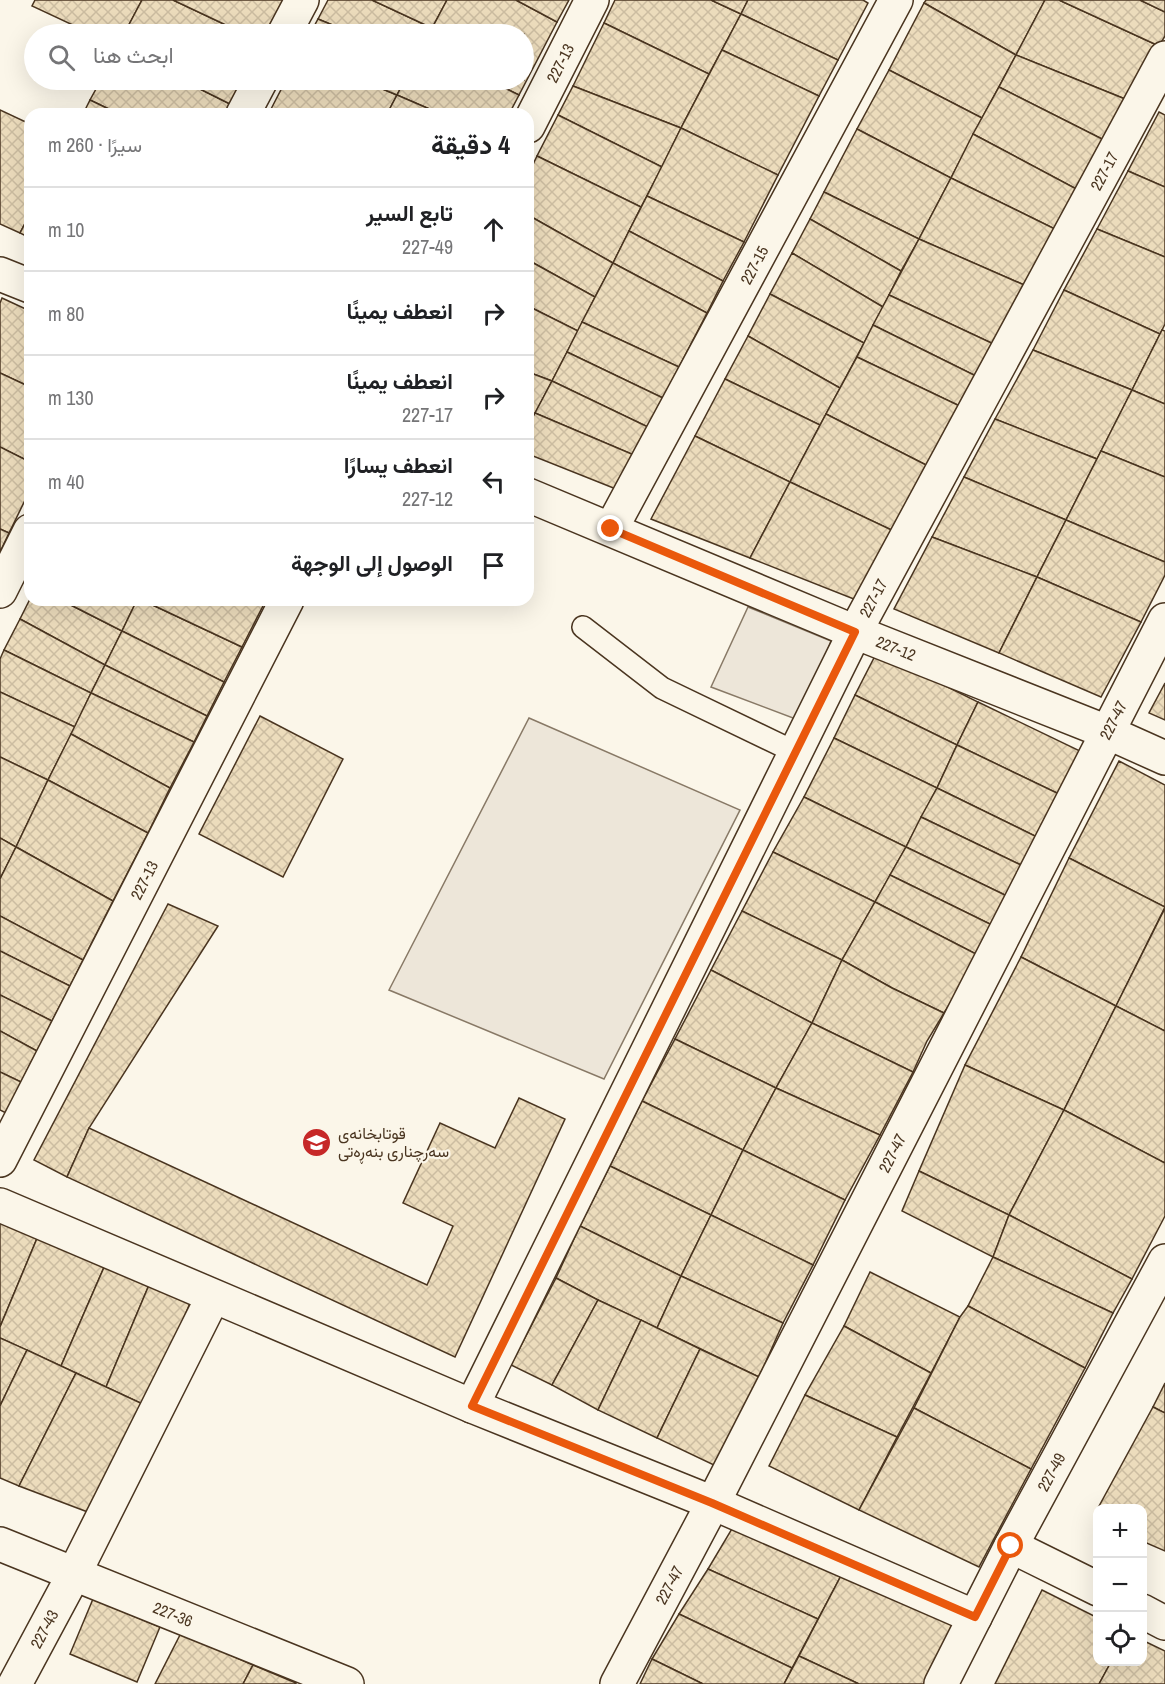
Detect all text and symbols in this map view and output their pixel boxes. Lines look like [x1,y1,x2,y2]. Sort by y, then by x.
search box [24,24,534,90]
text: ابحث هنا [93,40,174,70]
street label: 227-13 [541,40,579,86]
icon: search [45,41,78,74]
text: 4 دقيقة [431,127,510,162]
text: سيرًا · 260 m [48,131,142,158]
street label: 227-17 [1085,148,1123,194]
text: تابع السير [366,198,453,228]
icon: ahead [477,213,510,246]
text: 10 m [48,216,84,243]
text: 227-49 [402,233,453,260]
street label: 227-15 [735,242,773,288]
text: انعطف يمينًا [347,296,453,326]
icon: right [477,297,510,330]
text: 80 m [48,300,84,327]
text: انعطف يمينًا [347,366,453,396]
icon: right [477,381,510,414]
text: 130 m [48,384,94,411]
text: 227-17 [402,401,453,428]
text: انعطف يسارًا [344,450,453,480]
icon: left [477,465,510,498]
text: 40 m [48,468,84,495]
text: 227-12 [402,485,453,512]
route end [597,515,623,541]
text: الوصول إلى الوجهة [291,548,453,578]
icon: arrive [477,549,510,582]
street label: 227-17 [854,575,892,621]
street label: 227-12 [873,630,919,666]
street label: 227-47 [1094,697,1132,743]
street label: 227-13 [125,857,163,903]
place label: قوتابخانەی سەرچناری بنەڕەتی [338,1122,449,1164]
school or university icon: قوتابخانەی سەرچناری بنەڕەتی [301,1126,333,1158]
street label: 227-47 [873,1130,911,1176]
street label: 227-49 [1032,1449,1070,1495]
map controls [1093,1504,1147,1666]
button: + [1093,1504,1147,1558]
route start [997,1532,1023,1558]
button: − [1093,1558,1147,1612]
street label: 227-47 [650,1562,688,1608]
street label: 227-36 [150,1596,196,1632]
street label: 227-43 [25,1606,63,1652]
button: locate [1093,1612,1147,1666]

